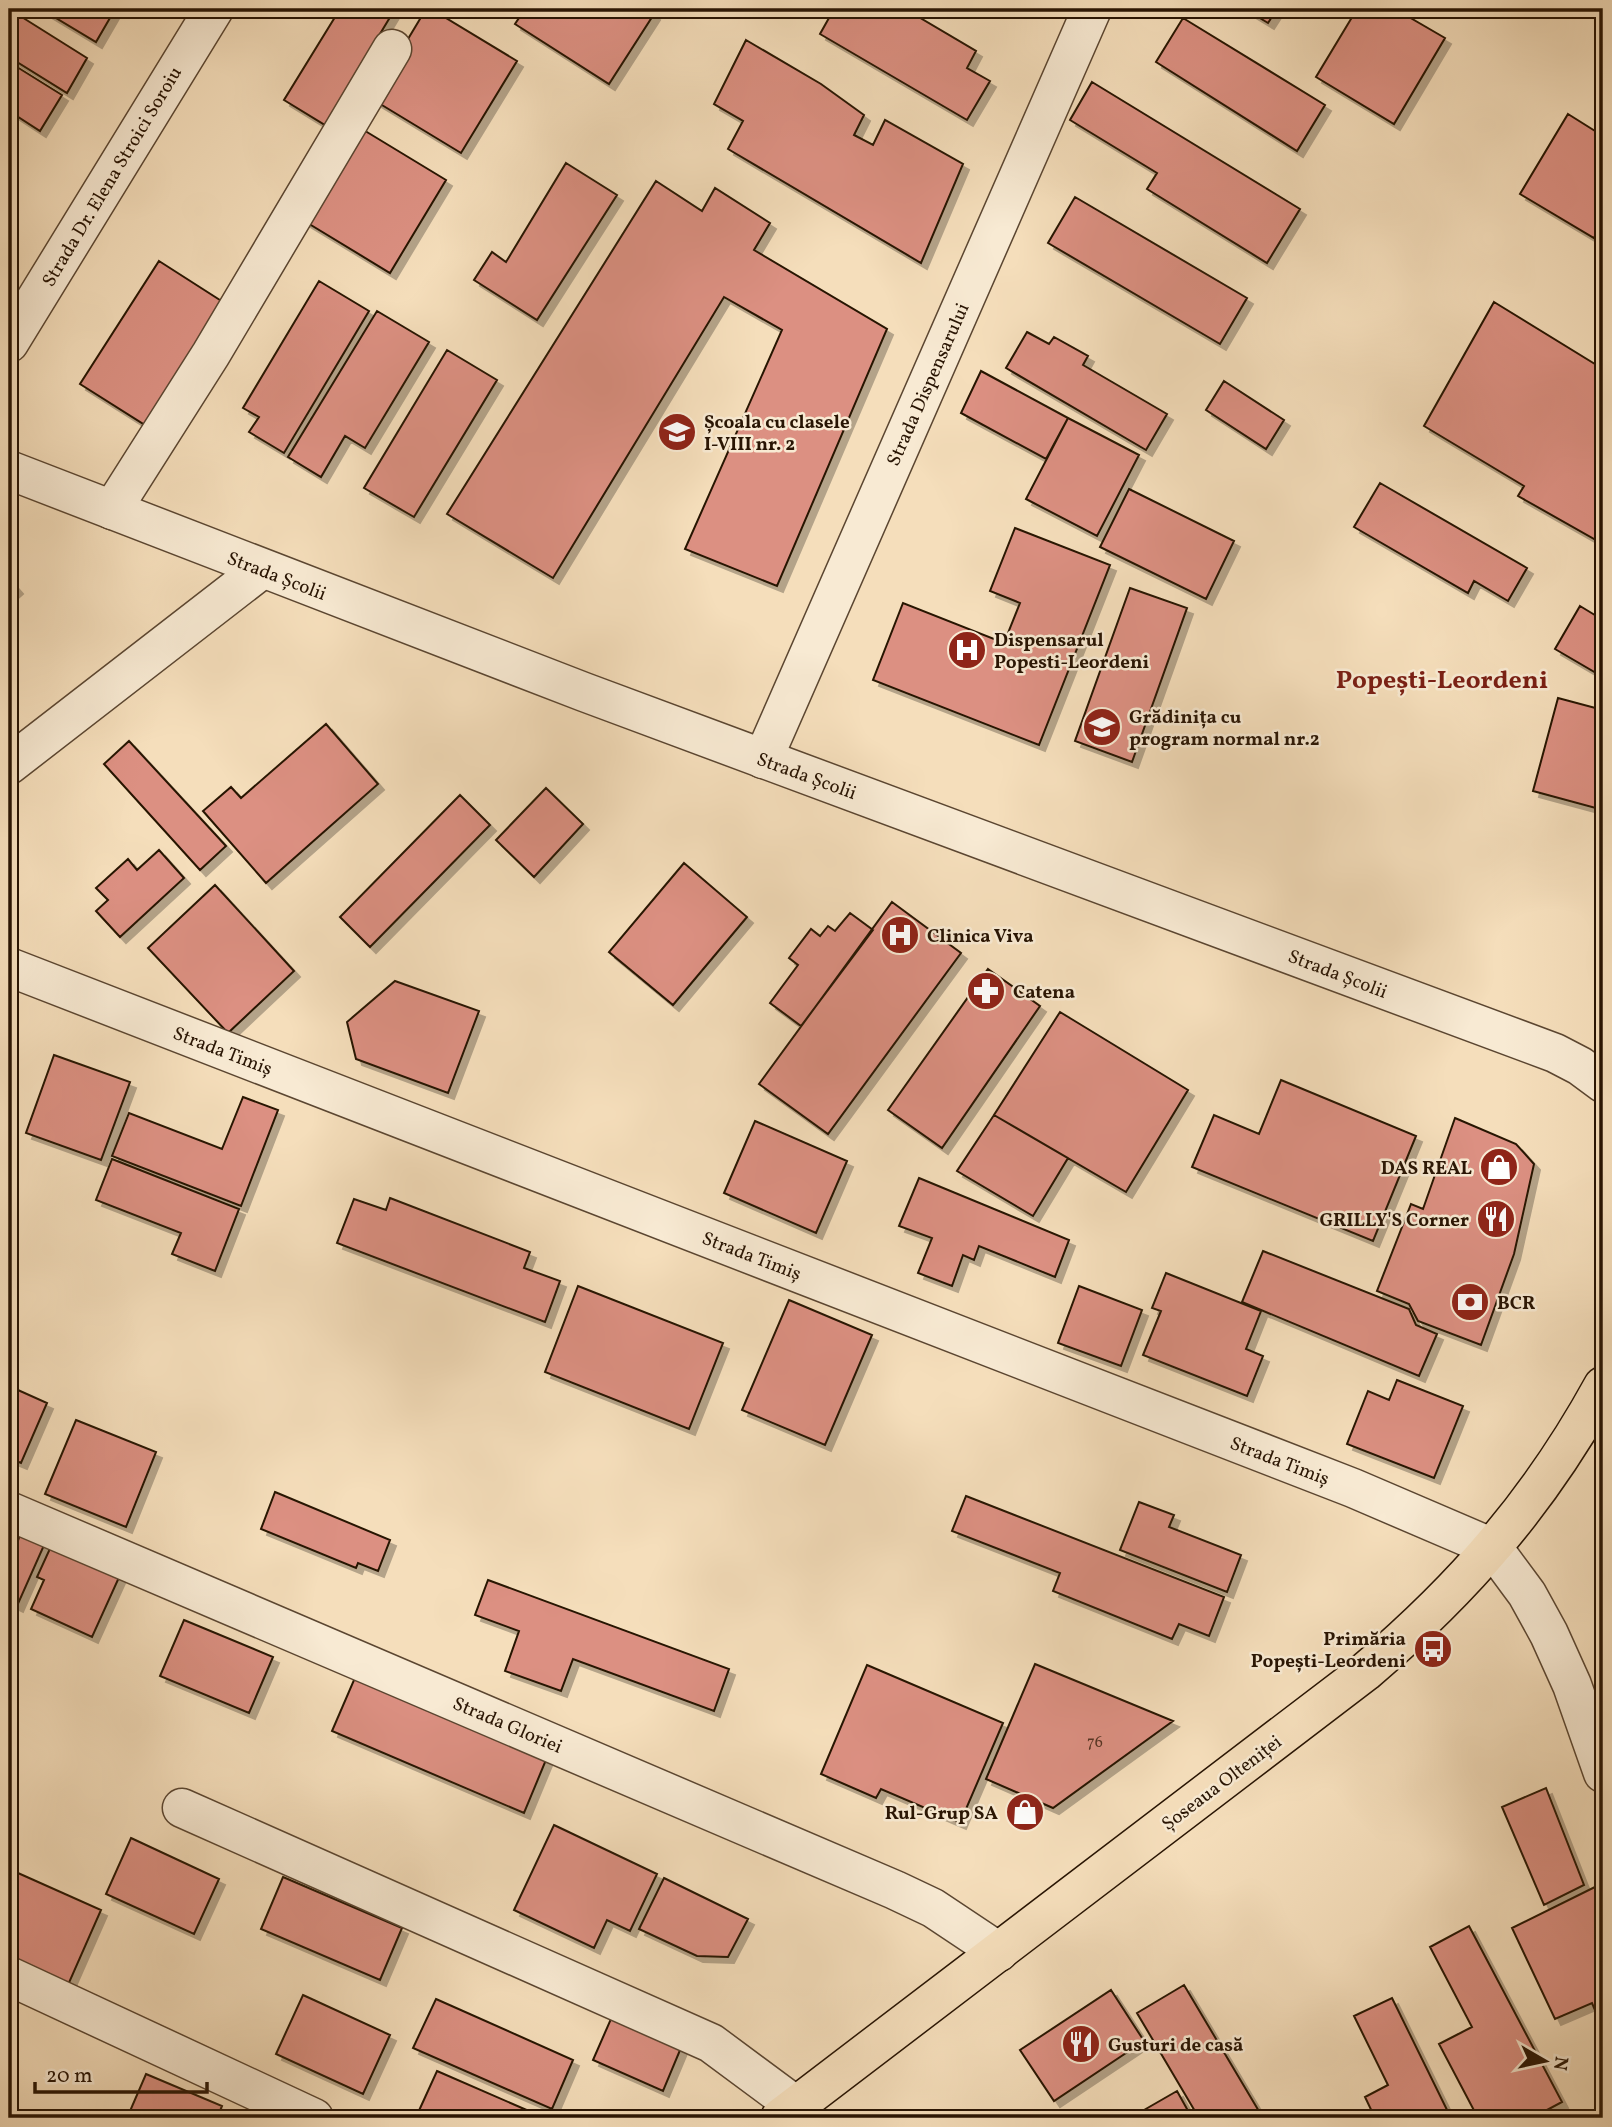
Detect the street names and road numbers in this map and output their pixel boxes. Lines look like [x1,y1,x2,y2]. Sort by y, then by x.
street label: Strada Dr. Elena Stroici Soroiu [36,62,189,292]
street label: Strada Dispensarului [881,299,977,470]
street label: Strada Școlii [223,546,330,608]
street label: Strada Școlii [753,747,860,807]
street label: Strada Școlii [1284,944,1391,1006]
street label: Strada Timiș [169,1021,276,1083]
street label: Strada Timiș [698,1226,805,1288]
street label: Strada Timiș [1226,1431,1333,1493]
street label: Strada Gloriei [448,1691,566,1761]
street label: Șoseaua Olteniței [1157,1730,1288,1837]

